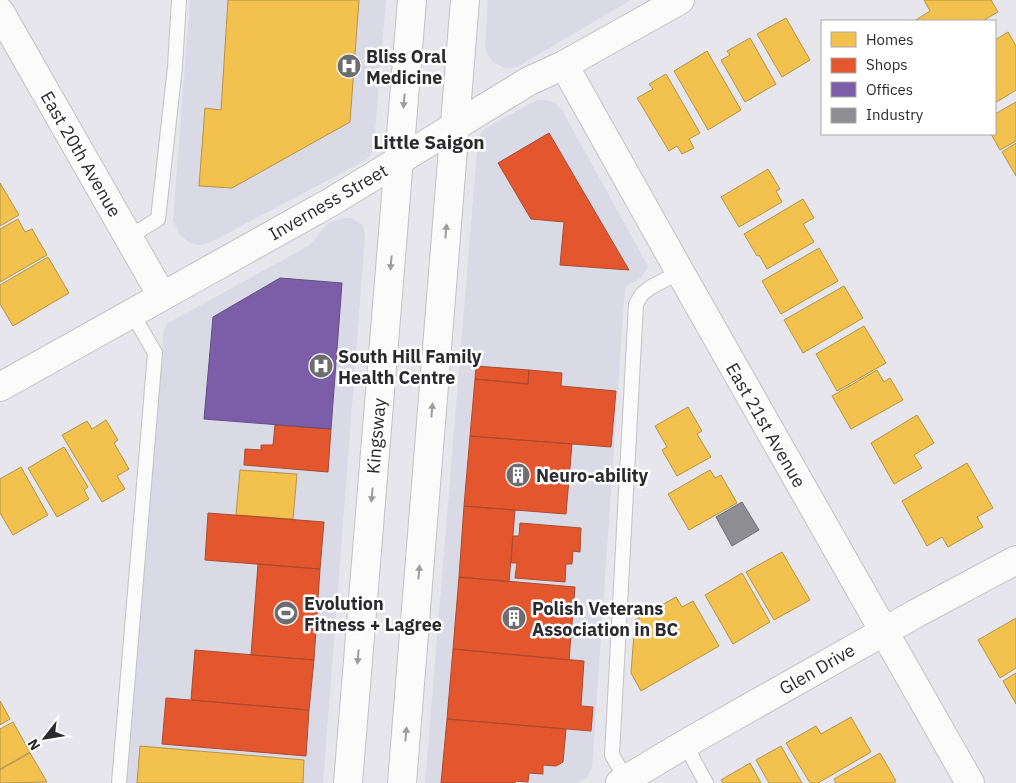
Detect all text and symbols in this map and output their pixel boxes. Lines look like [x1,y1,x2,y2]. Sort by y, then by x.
legend [821,20,996,135]
text: Homes [866,30,914,49]
place label: Bliss Oral Medicine [366,45,447,89]
hospital icon: Bliss Oral Medicine [336,53,362,79]
text: Shops [866,55,908,74]
text: Offices [866,80,913,99]
street label: East 20th Avenue [36,87,126,221]
one-way arrow [399,93,407,109]
text: Industry [866,105,924,124]
district label: Little Saigon [373,130,485,154]
street label: Inverness Street [264,159,392,245]
one-way arrow [442,223,450,239]
one-way arrow [386,255,394,271]
place label: South Hill Family Health Centre [338,345,482,389]
hospital icon: South Hill Family Health Centre [308,353,334,379]
street label: East 21st Avenue [721,359,811,492]
street label: Kingsway [361,397,391,475]
one-way arrow [428,402,436,418]
building icon: Neuro-ability [505,462,531,488]
place label: Neuro-ability [536,464,648,487]
one-way arrow [367,487,375,503]
one-way arrow [415,564,423,580]
place label: Evolution Fitness + Lagree [304,592,442,636]
place label: Polish Veterans Association in BC [532,597,678,641]
sports icon: Evolution Fitness + Lagree [273,600,299,626]
building icon: Polish Veterans Association in BC [501,605,527,631]
street label: Glen Drive [775,638,859,700]
one-way arrow [354,649,362,665]
north arrow [20,713,70,763]
one-way arrow [402,726,410,742]
text: N [24,736,44,754]

